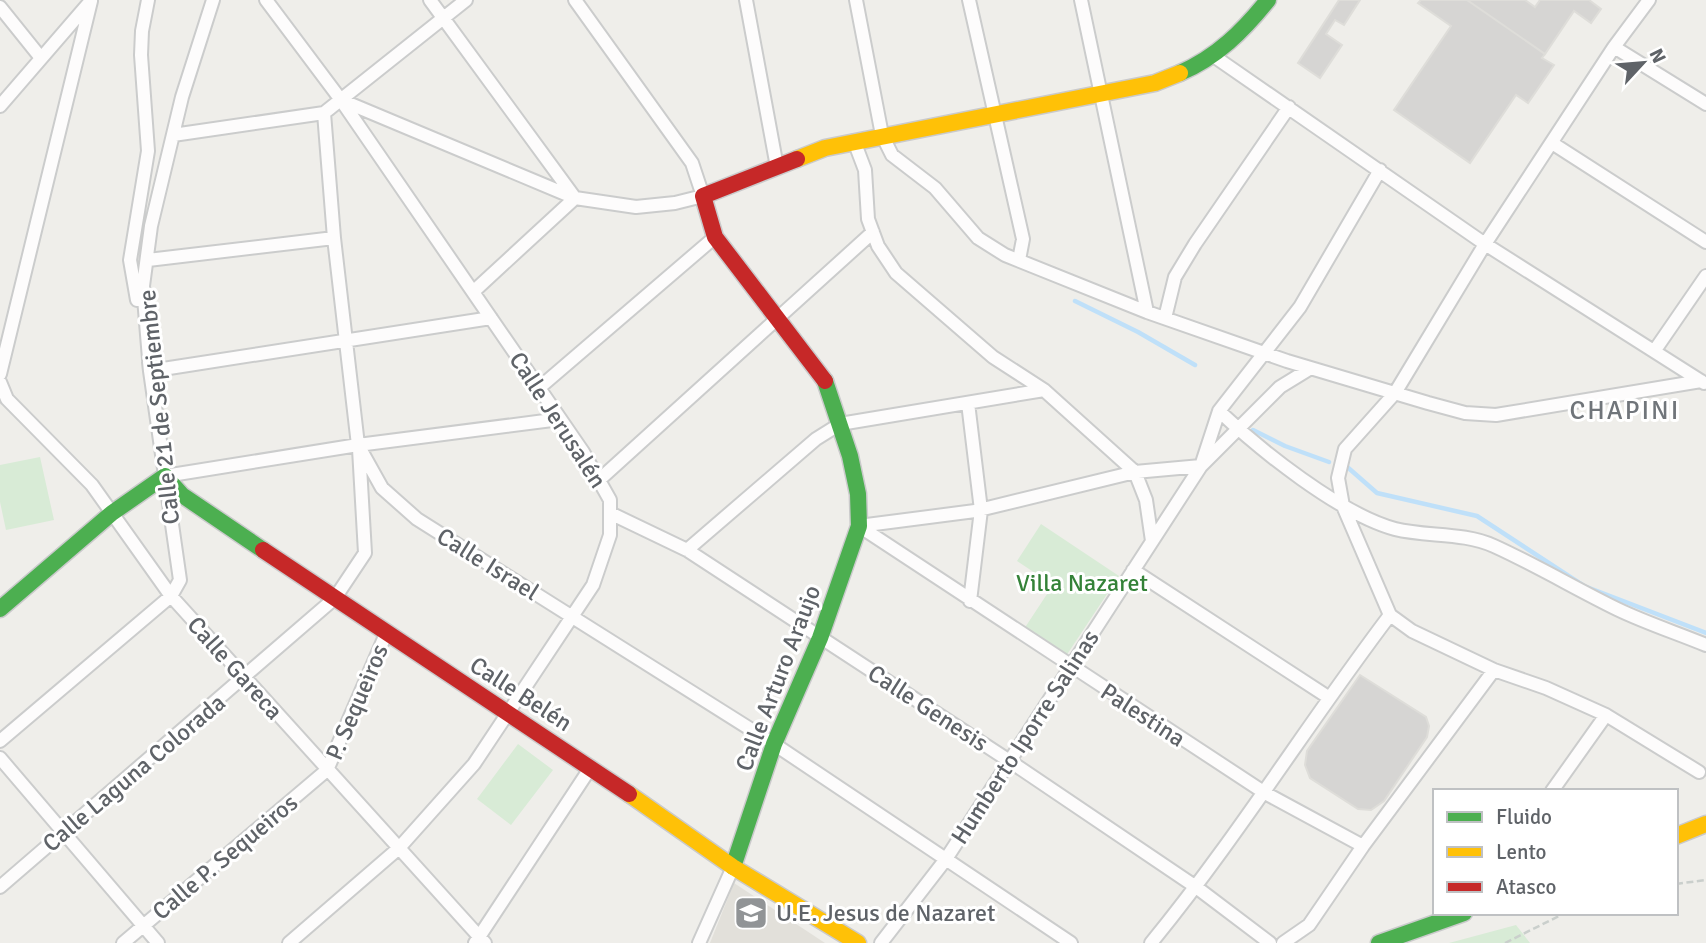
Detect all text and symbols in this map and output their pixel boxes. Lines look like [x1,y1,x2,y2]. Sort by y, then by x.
north arrow [1608,28,1678,98]
text: N [1644,45,1671,67]
street label: Calle 21 de Septiembre [132,288,186,526]
street label: Calle Jerusalén [503,346,613,494]
district label: CHAPINI [1570,395,1680,427]
street label: Calle Israel [431,521,545,607]
park label: Villa Nazaret [1016,568,1148,598]
street label: Calle Arturo Araujo [729,581,827,775]
street label: Calle Gareca [181,610,289,726]
street label: Humberto Iporre Salinas [944,624,1106,850]
street label: P. Sequeiros [319,640,395,764]
street label: Calle Belén [464,650,578,738]
street label: Calle Genesis [862,658,994,758]
street label: Palestina [1095,677,1191,753]
street label: Calle Laguna Colorada [36,688,232,858]
street label: Calle P. Sequeiros [146,788,304,926]
legend [1433,789,1678,915]
text: Fluido [1496,804,1552,830]
text: Lento [1496,839,1546,865]
text: Atasco [1496,874,1556,900]
school or university icon: U.E. Jesus de Nazaret [732,894,770,932]
place label: U.E. Jesus de Nazaret [776,898,995,928]

